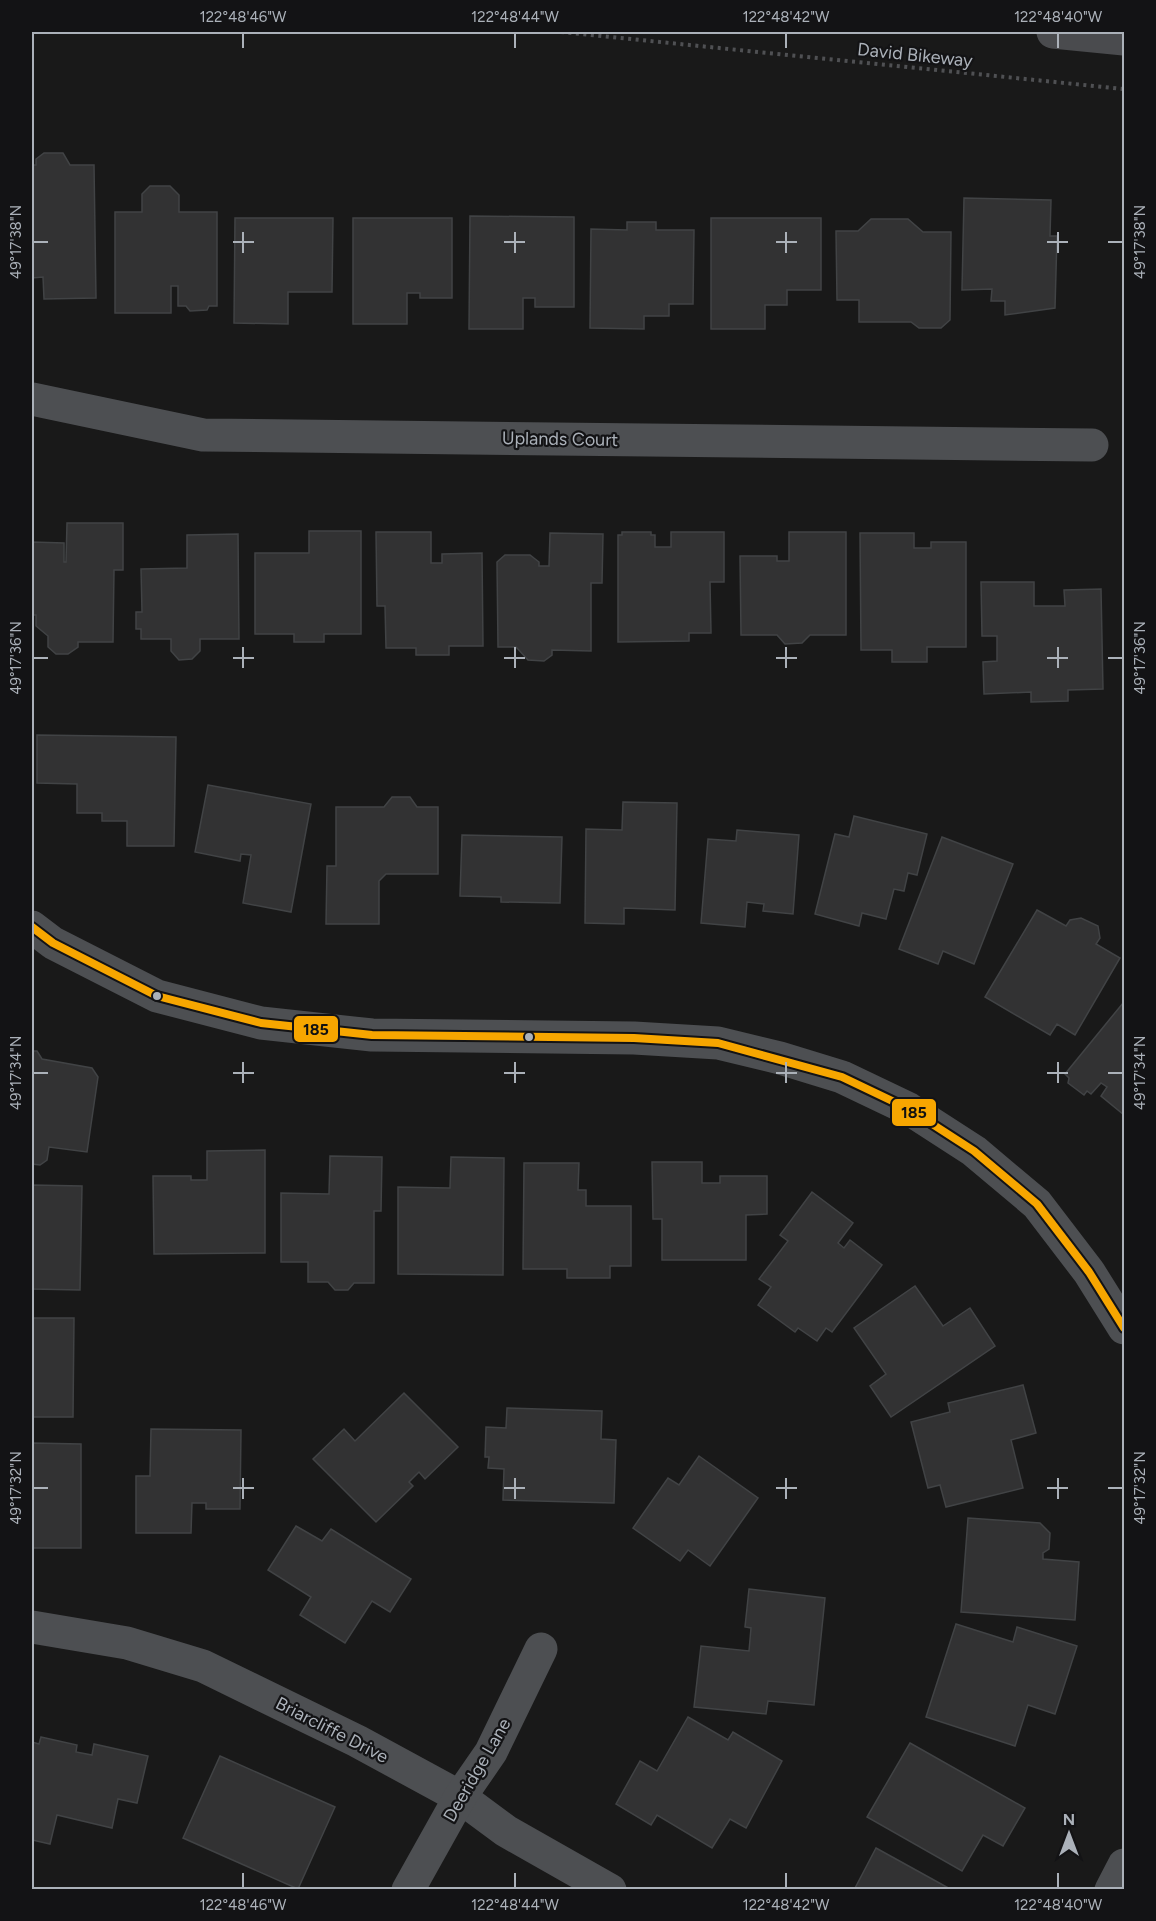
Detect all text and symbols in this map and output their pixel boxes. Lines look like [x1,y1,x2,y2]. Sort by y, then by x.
text: 122°48'46"W [199,8,287,26]
text: 122°48'44"W [471,8,560,26]
text: 122°48'42"W [743,8,830,26]
text: 122°48'40"W [1014,8,1103,26]
street label: David Bikeway [856,38,974,72]
text: 49°17'38"N [7,205,25,279]
text: 49°17'38"N [1131,205,1149,279]
street label: Uplands Court [502,427,619,451]
text: 49°17'36"N [7,621,25,695]
text: 49°17'36"N [1131,621,1149,695]
unlabelled marker [151,990,163,1002]
line badge: 185 [293,1015,339,1043]
text: 185 [303,1020,329,1039]
unlabelled marker [523,1031,535,1043]
text: 49°17'34"N [7,1036,25,1110]
text: 49°17'34"N [1131,1036,1149,1110]
line badge: 185 [891,1098,937,1127]
text: 185 [901,1103,927,1122]
text: 49°17'32"N [7,1451,25,1525]
text: 49°17'32"N [1131,1451,1149,1525]
street label: Briarcliffe Drive [272,1692,392,1768]
street label: Deeridge Lane [438,1714,516,1826]
north arrow [1039,1804,1099,1864]
text: N [1063,1810,1075,1829]
text: 122°48'46"W [199,1896,287,1914]
text: 122°48'44"W [471,1896,560,1914]
text: 122°48'42"W [743,1896,830,1914]
text: 122°48'40"W [1014,1896,1103,1914]

